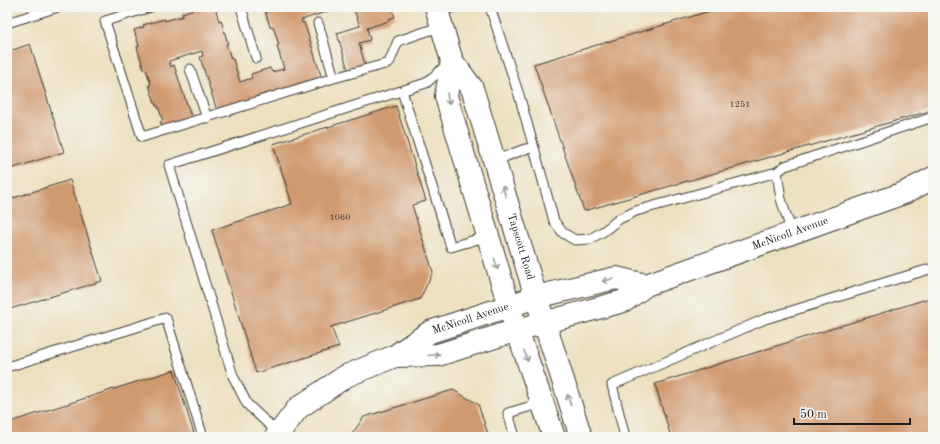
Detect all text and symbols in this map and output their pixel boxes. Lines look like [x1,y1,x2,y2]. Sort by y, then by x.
one-way arrow [444,92,452,105]
house number: 1251 [730,100,750,109]
one-way arrow [500,185,507,198]
street label: Tapscott Road [505,212,536,282]
house number: 1060 [330,213,350,222]
street label: McNicoll Avenue [751,215,830,252]
one-way arrow [493,257,500,270]
one-way arrow [601,277,614,285]
street label: McNicoll Avenue [431,301,510,336]
one-way arrow [523,349,530,362]
one-way arrow [427,351,440,358]
one-way arrow [565,393,572,406]
scale bar [794,400,910,426]
text: 50 m [800,408,827,421]

